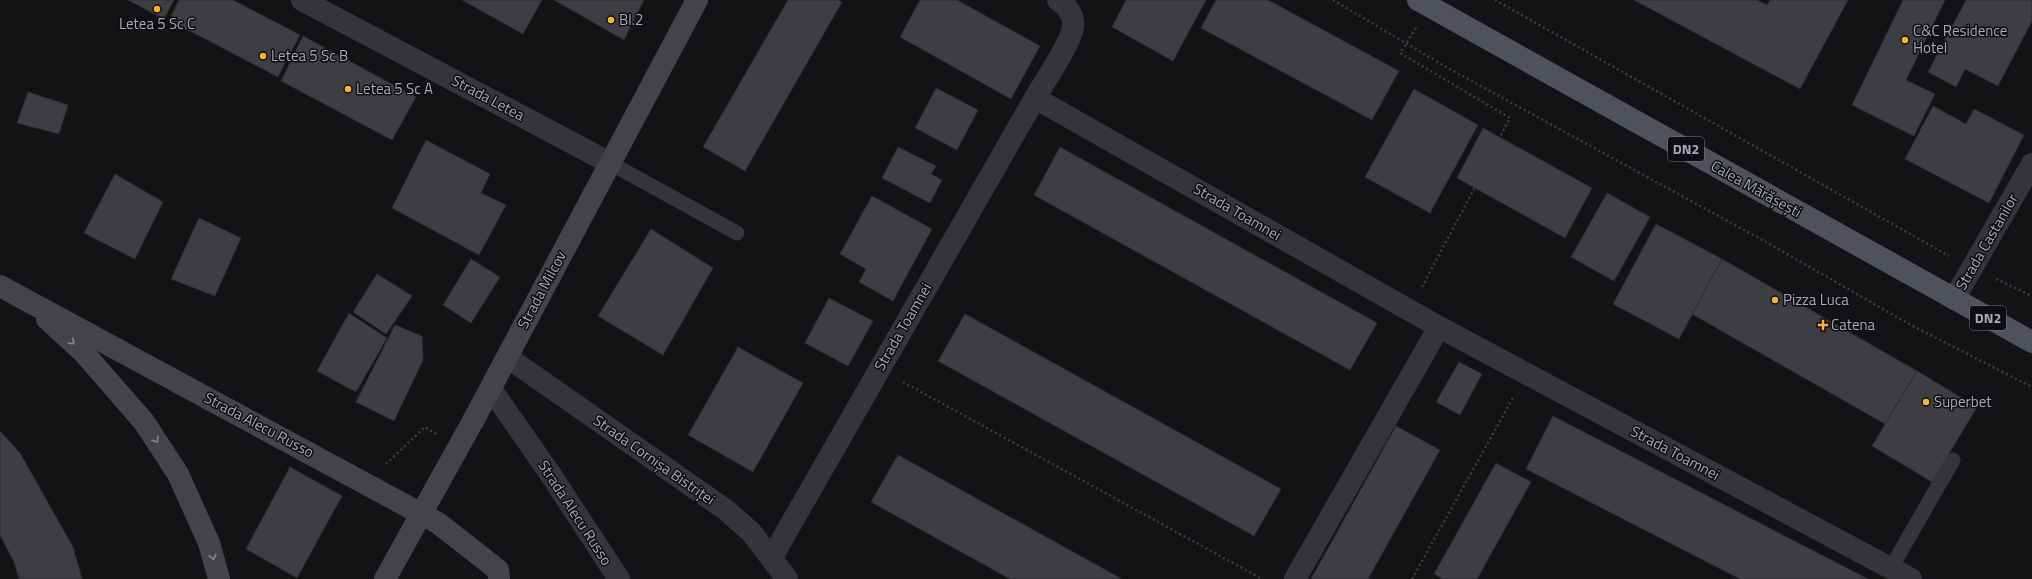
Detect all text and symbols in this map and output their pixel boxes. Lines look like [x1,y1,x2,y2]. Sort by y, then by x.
marker: Letea 5 Sc C [152,4,162,14]
place label: Bl.2 [619,8,643,31]
place label: Letea 5 Sc C [119,12,195,35]
marker: Bl.2 [606,15,616,25]
place label: C&C Residence Hotel [1913,19,2007,59]
marker: C&C Residence Hotel [1900,35,1910,45]
place label: Letea 5 Sc B [271,44,348,67]
marker: Letea 5 Sc B [258,51,268,61]
street label: Strada Letea [448,69,529,127]
place label: Letea 5 Sc A [356,77,433,100]
marker: Letea 5 Sc A [343,84,353,94]
road number: DN2 [1668,137,1704,161]
street label: Calea Mărășești [1707,154,1806,223]
street label: Strada Toamnei [1189,177,1285,246]
street label: Strada Castanilor [1950,189,2024,294]
street label: Strada Milcov [511,247,572,333]
street label: Strada Toamnei [868,279,937,375]
place label: Pizza Luca [1783,288,1849,311]
marker: Pizza Luca [1770,295,1780,305]
road number: DN2 [1970,306,2006,330]
place label: Catena [1831,313,1876,336]
marker: Catena [1818,320,1828,330]
one-way arrow [67,337,74,344]
street label: Strada Alecu Russo [200,386,318,463]
place label: Superbet [1934,390,1992,413]
marker: Superbet [1921,397,1931,407]
street label: Strada Cornișa Bistriței [589,409,720,510]
street label: Strada Toamnei [1627,419,1724,486]
one-way arrow [151,436,159,443]
street label: Strada Alecu Russo [533,456,618,570]
one-way arrow [208,553,217,560]

